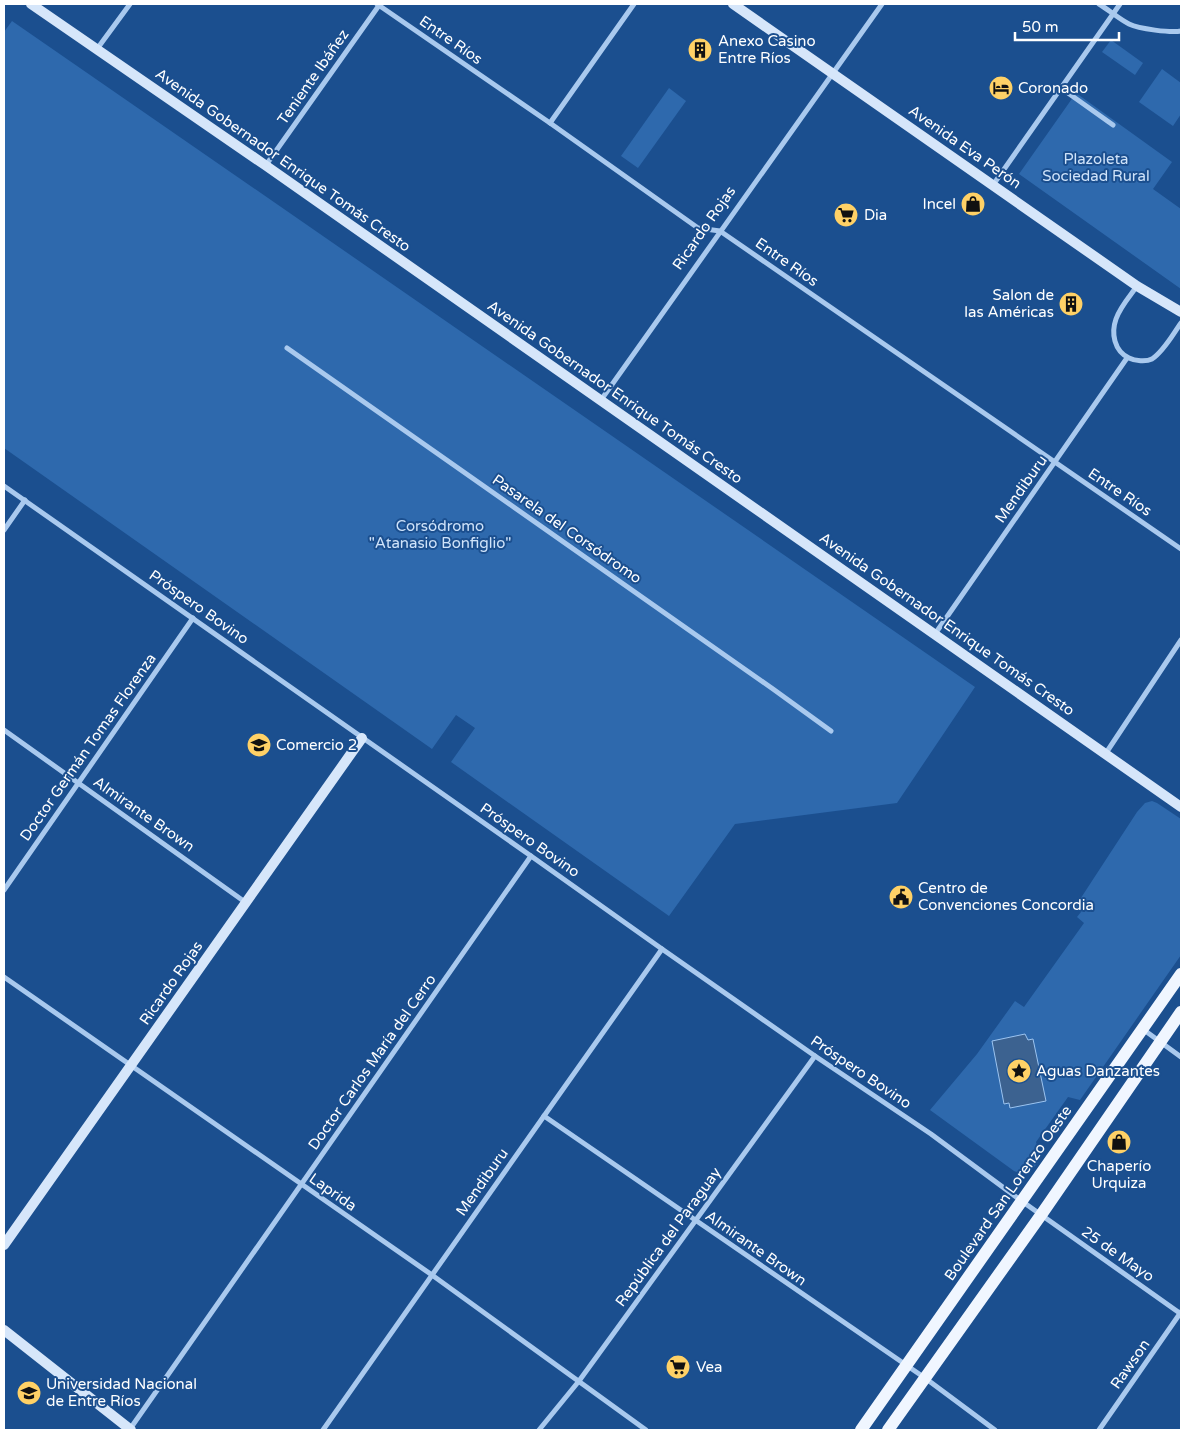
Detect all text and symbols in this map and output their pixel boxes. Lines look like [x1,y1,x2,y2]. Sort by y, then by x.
scale bar [1015,10,1119,42]
street label: Entre Ríos [416,12,486,68]
text: 50 m [1022,18,1059,36]
street label: Teniente Ibáñez [273,26,353,128]
place label: Anexo Casino Entre Ríos [718,32,816,67]
building icon: Anexo Casino Entre Ríos [687,37,713,63]
street label: Avenida Gobernador Enrique Tomás Cresto [152,64,414,256]
hotel icon: Coronado [988,75,1014,101]
place label: Coronado [1018,79,1088,97]
street label: Avenida Eva Perón [905,101,1025,193]
park label: Plazoleta Sociedad Rural [1042,150,1150,185]
street label: Ricardo Rojas [668,183,740,273]
shop icon: Incel [960,191,986,217]
place label: Incel [923,195,956,213]
supermarket icon: Dia [833,202,859,228]
place label: Dia [864,206,887,224]
street label: Entre Ríos [752,234,822,290]
place label: Salon de las Américas [964,286,1054,321]
building icon: Salon de las Américas [1058,291,1084,317]
street label: Avenida Gobernador Enrique Tomás Cresto [484,296,746,488]
street label: Mendiburu [991,452,1051,526]
street label: Entre Ríos [1085,464,1155,520]
street label: Pasarela del Corsódromo [489,471,645,587]
park label: Corsódromo "Atanasio Bonfiglio" [369,517,511,552]
street label: Avenida Gobernador Enrique Tomás Cresto [816,528,1078,720]
street label: Próspero Bovino [146,566,252,648]
street label: Doctor Germán Tomas Florenza [16,650,160,844]
school or university icon: Comercio 2 [246,732,272,758]
place label: Comercio 2 [276,736,357,754]
street label: Almirante Brown [90,772,198,856]
street label: Próspero Bovino [477,799,583,881]
place label: Centro de Convenciones Concordia [918,879,1094,914]
public building icon: Centro de Convenciones Concordia [888,884,914,910]
street label: Ricardo Rojas [135,938,207,1028]
street label: Doctor Carlos María del Cerro [304,971,440,1153]
street label: Próspero Bovino [807,1032,915,1112]
place icon: Aguas Danzantes [1006,1058,1032,1084]
place label: Aguas Danzantes [1036,1062,1160,1080]
street label: Boulevard San Lorenzo Oeste [941,1102,1075,1284]
shop icon: Chaperío Urquiza [1106,1129,1132,1155]
street label: Mendiburu [452,1145,512,1219]
place label: Chaperío Urquiza [1087,1157,1151,1192]
street label: República del Paraguay [611,1164,725,1310]
street label: Laprida [306,1169,360,1215]
street label: Almirante Brown [702,1206,810,1290]
street label: 25 de Mayo [1078,1222,1158,1286]
street label: Rawson [1106,1336,1154,1392]
supermarket icon: Vea [665,1354,691,1380]
place label: Vea [696,1358,723,1376]
place label: Universidad Nacional de Entre Ríos [46,1375,197,1410]
school or university icon: Universidad Nacional de Entre Ríos [16,1380,42,1406]

